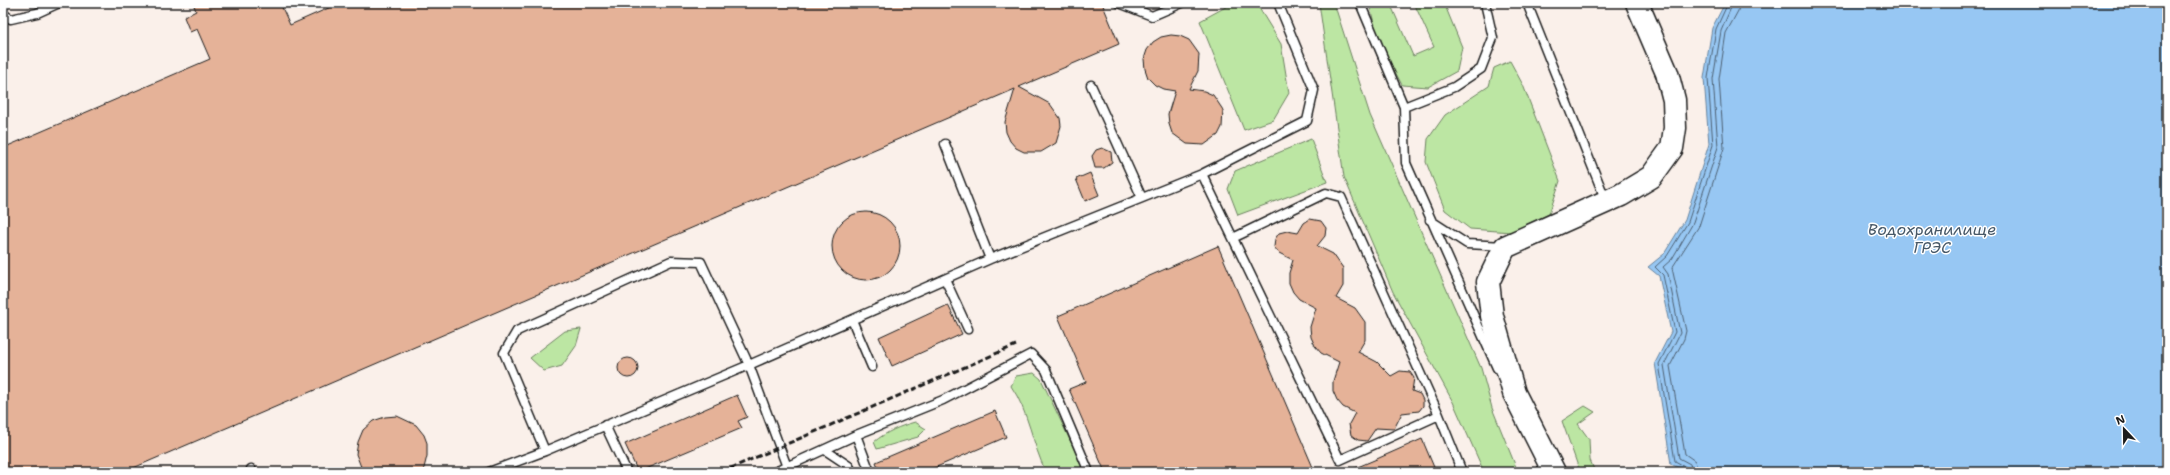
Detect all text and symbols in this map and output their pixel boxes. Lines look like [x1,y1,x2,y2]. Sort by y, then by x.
water label: Водохранилище ГРЭС [1868,219,1996,258]
north arrow [2104,409,2144,449]
text: N [2114,411,2128,429]

